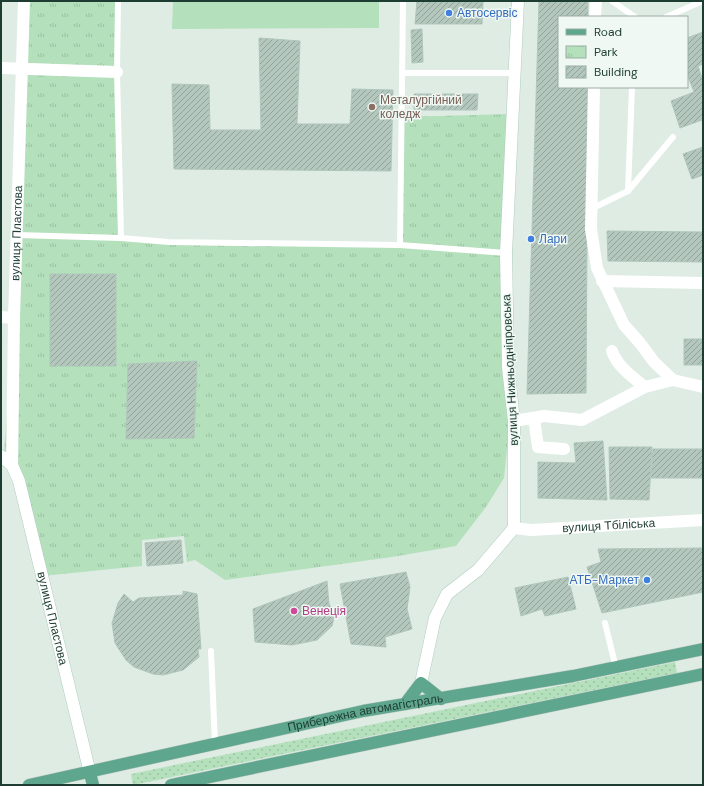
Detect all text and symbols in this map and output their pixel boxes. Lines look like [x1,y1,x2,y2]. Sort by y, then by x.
place label: Автосервіс [457,5,518,21]
marker: Автосервіс [444,8,454,18]
legend [558,16,688,88]
text: Road [594,24,622,40]
text: Park [594,44,618,60]
text: Building [594,64,638,80]
place label: Металургійний коледж [380,92,462,122]
marker: Металургійний коледж [367,102,377,112]
street label: вулиця Пластова [7,185,26,281]
place label: Лари [539,231,567,247]
marker: Лари [526,234,536,244]
street label: вулиця Нижньодніпровська [498,294,522,446]
street label: вулиця Тбіліська [562,515,656,536]
street label: вулиця Пластова [33,570,72,667]
place label: АТБ-Маркет [570,572,639,588]
marker: АТБ-Маркет [642,575,652,585]
place label: Венеція [302,603,346,619]
marker: Венеція [289,606,299,616]
street label: Прибережна автомагістраль [286,690,444,736]

